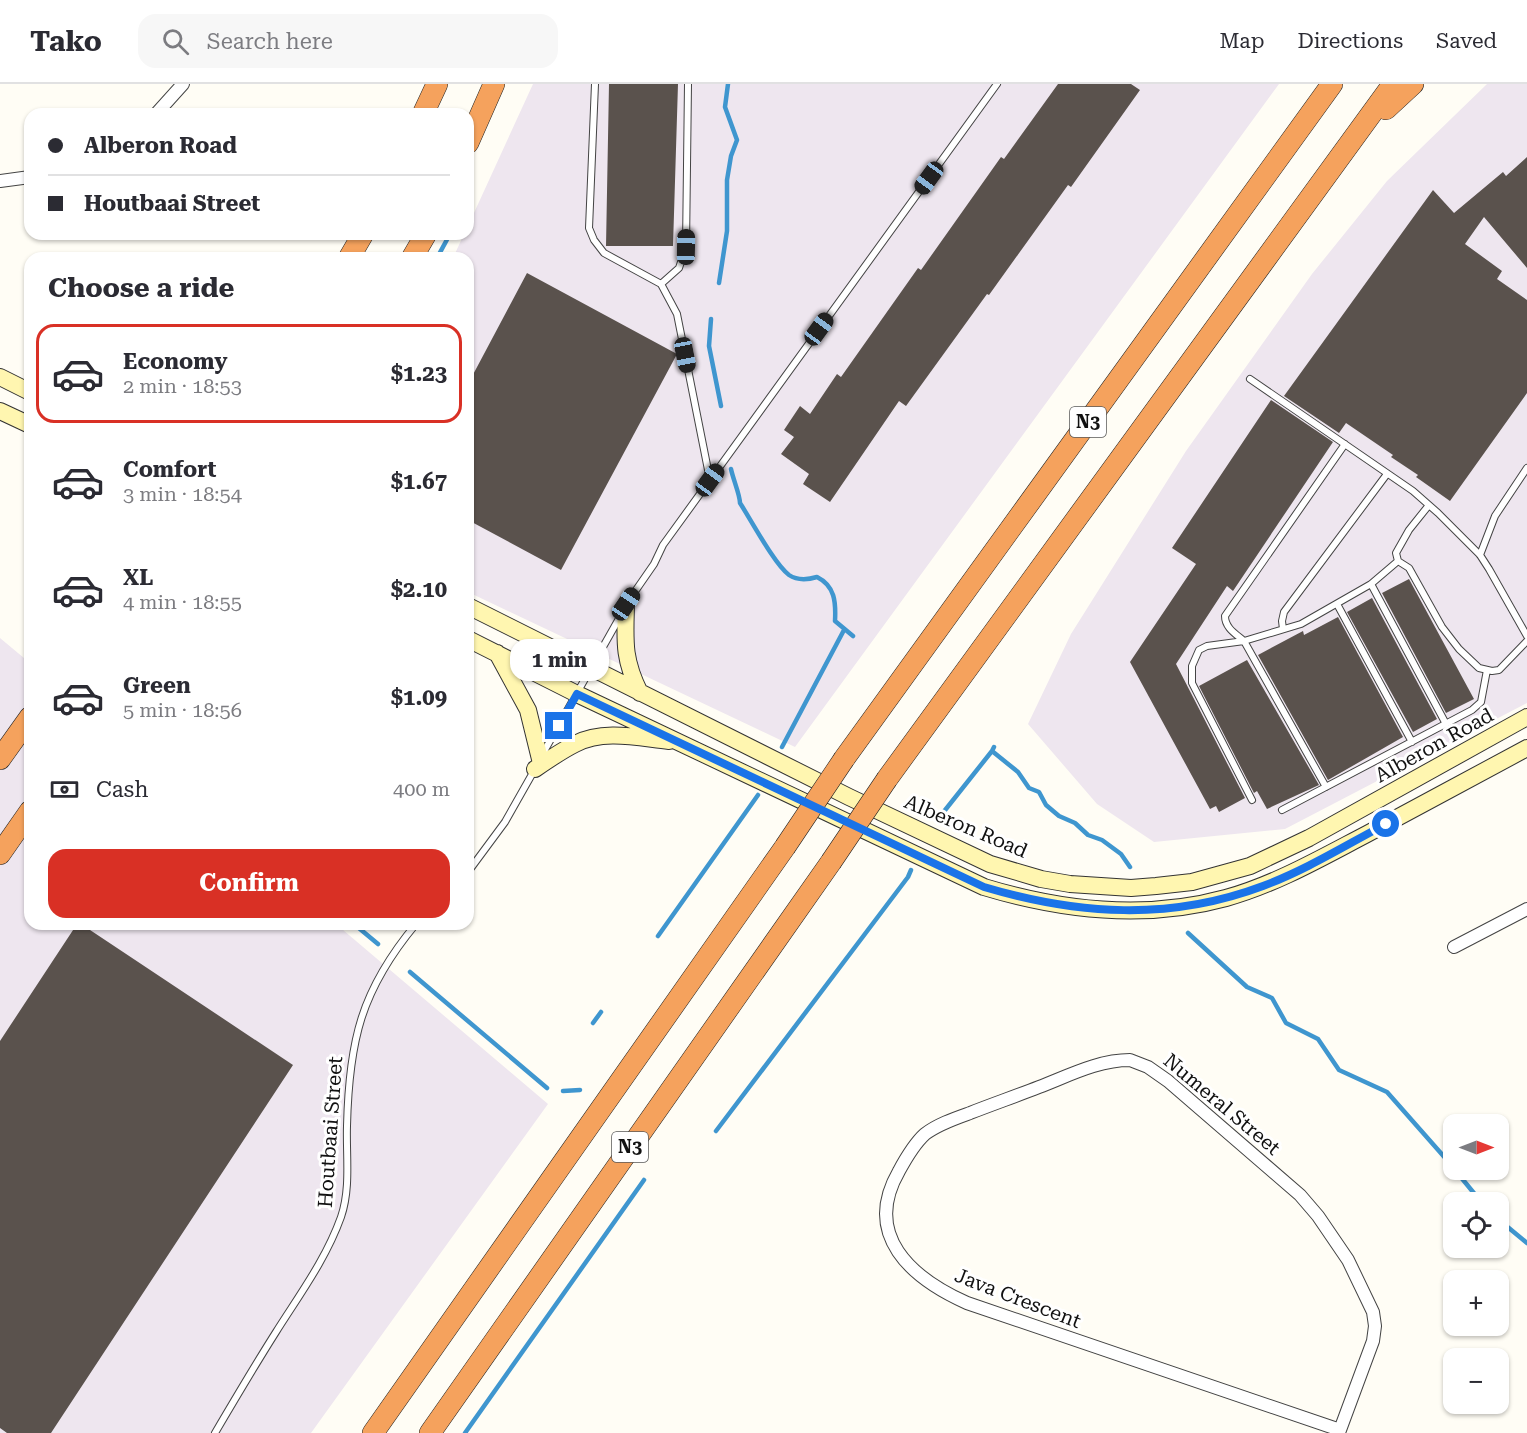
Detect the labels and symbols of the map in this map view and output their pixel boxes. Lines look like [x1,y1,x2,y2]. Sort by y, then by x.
car [911,158,947,198]
car [677,229,695,265]
car [801,309,837,349]
car [673,336,697,374]
road number: N3 [1070,407,1106,437]
car [692,460,728,500]
car [608,584,644,624]
callout: 1 min [510,639,608,681]
street label: Alberon Road [1371,702,1498,787]
route end [545,712,572,739]
street label: Alberon Road [901,789,1031,863]
route start [1372,810,1399,837]
street label: Numeral Street [1159,1048,1286,1160]
street label: Houtbaai Street [313,1055,347,1208]
north arrow [1443,1114,1509,1180]
road number: N3 [612,1132,648,1162]
street label: Java Crescent [951,1263,1085,1333]

